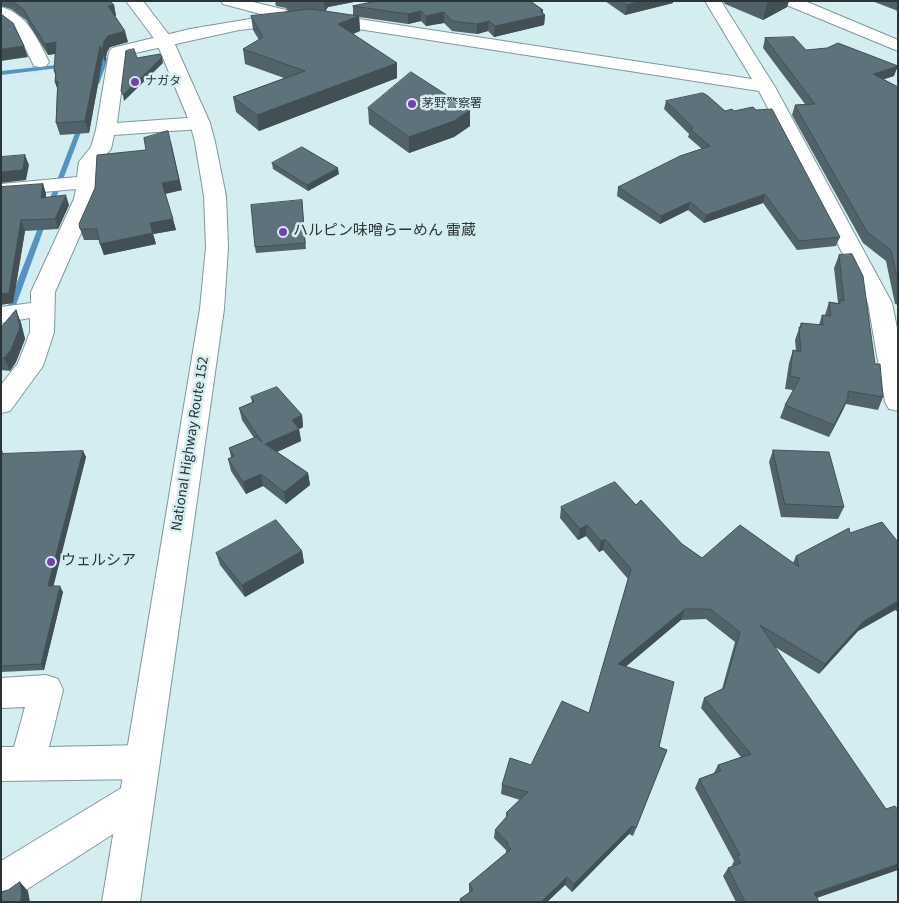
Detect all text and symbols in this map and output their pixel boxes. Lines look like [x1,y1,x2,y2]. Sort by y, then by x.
place label: ナガタ [145,75,181,89]
marker: ナガタ [129,76,141,88]
place label: 茅野警察署 [422,97,482,111]
marker: 茅野警察署 [406,98,418,110]
place label: ハルピン味噌らーめん 雷蔵 [293,223,476,241]
marker: ハルピン味噌らーめん 雷蔵 [277,226,289,238]
street label: National Highway Route 152 [168,356,214,532]
place label: ウェルシア [61,553,136,571]
marker: ウェルシア [45,556,57,568]

